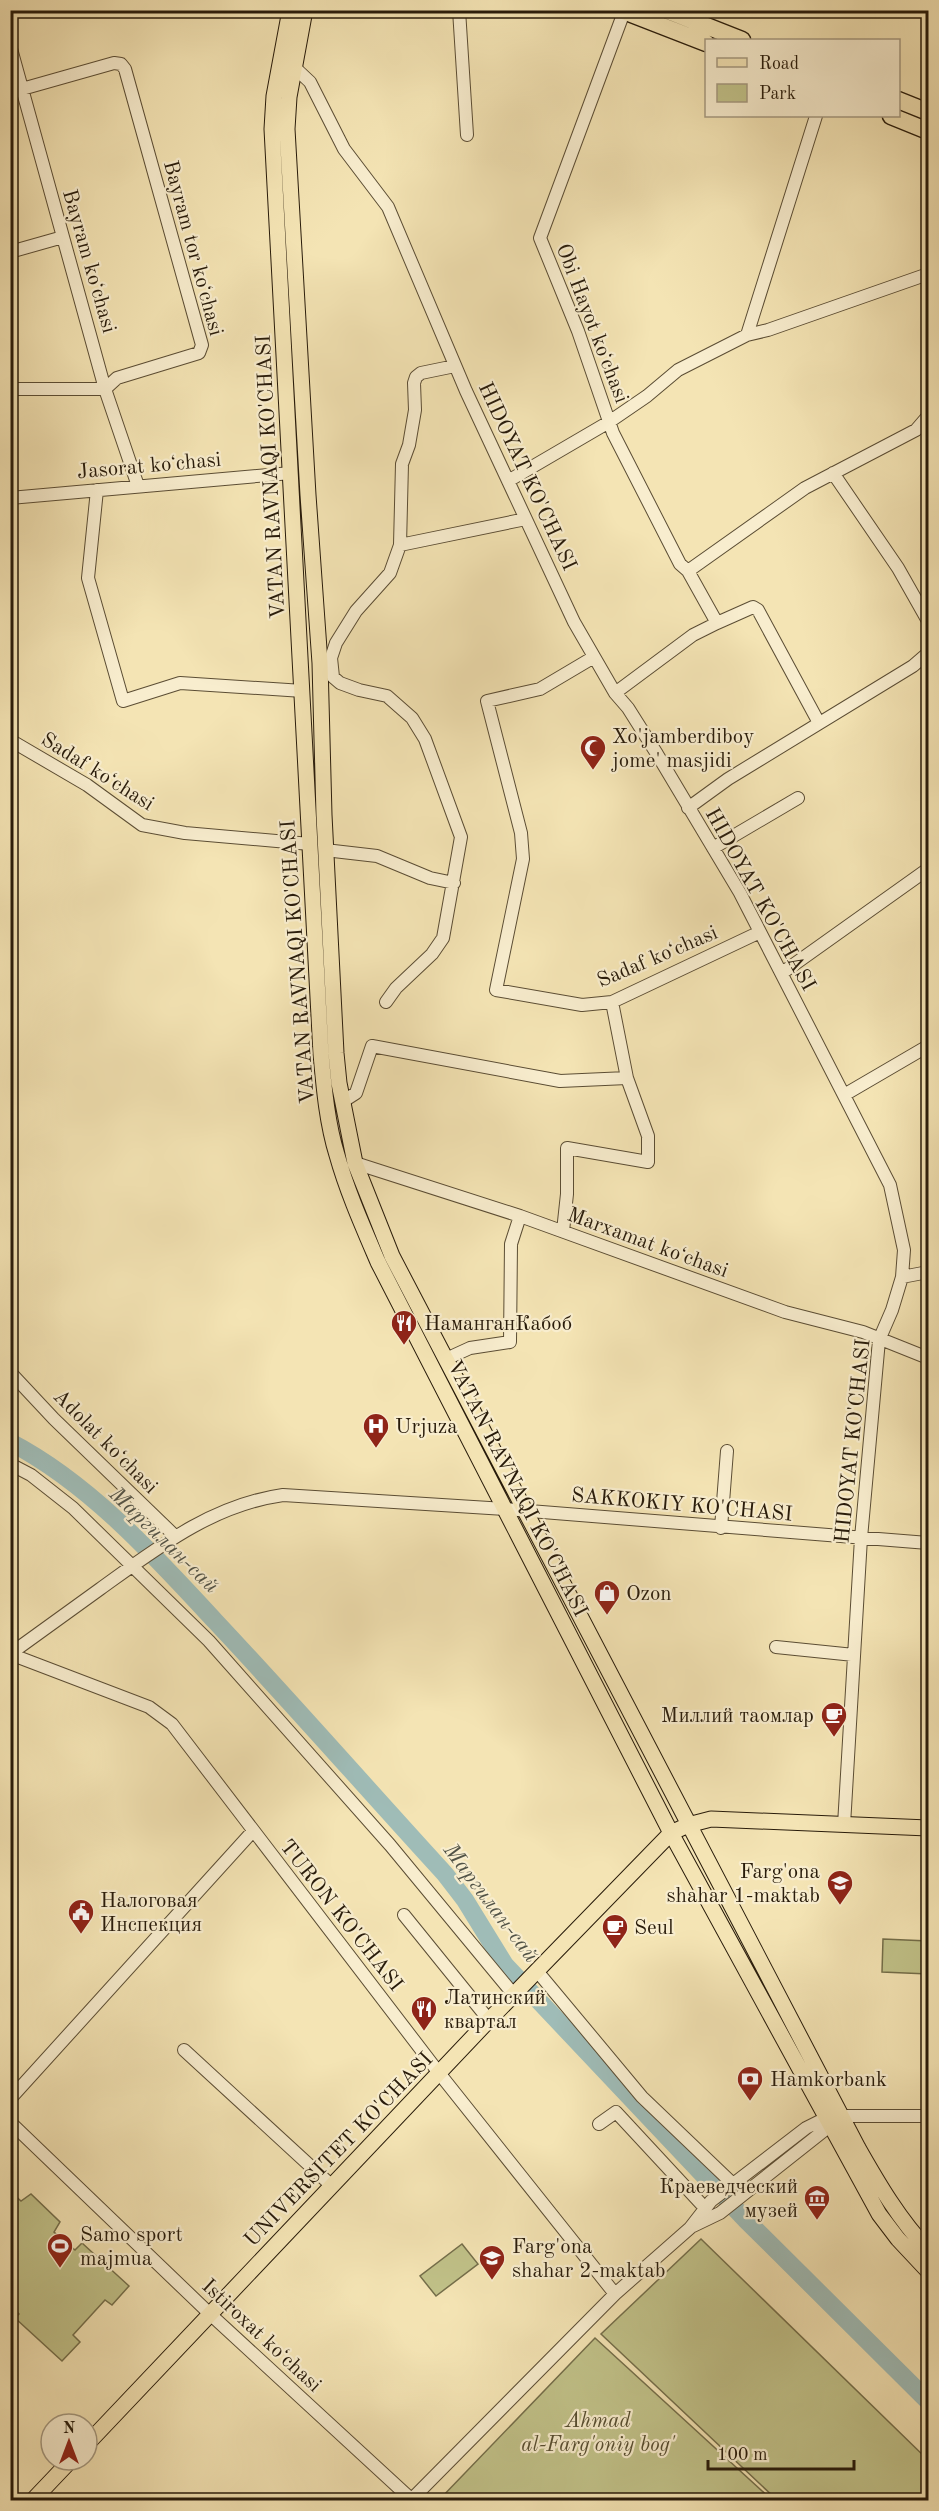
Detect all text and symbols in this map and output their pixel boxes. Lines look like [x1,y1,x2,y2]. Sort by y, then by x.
legend [705,39,900,117]
text: Road [759,55,799,73]
text: Park [759,85,796,103]
street label: Bayram tor koʻchasi [159,158,226,338]
street label: Bayram koʻchasi [58,187,119,336]
street label: Obi Hayot koʻchasi [552,241,632,406]
street label: VATAN RAVNAQI KO'CHASI [254,334,289,620]
street label: HIDOYAT KO'CHASI [474,379,580,574]
street label: Jasorat koʻchasi [76,450,222,483]
place label: Xo'jamberdiboy jome' masjidi [611,727,754,772]
street label: Sadaf koʻchasi [37,729,157,815]
mosque icon: Xo'jamberdiboy jome' masjidi [578,733,608,771]
street label: HIDOYAT KO'CHASI [701,805,819,995]
street label: VATAN RAVNAQI KO'CHASI [278,819,319,1105]
street label: Sadaf koʻchasi [594,923,721,992]
street label: Marxamat koʻchasi [564,1205,731,1282]
restaurant icon: НаманганКабоб [389,1308,419,1346]
place label: НаманганКабоб [424,1314,572,1335]
street label: HIDOYAT KO'CHASI [832,1338,875,1544]
street label: VATAN RAVNAQI KO'CHASI [443,1357,591,1620]
street label: Adolat koʻchasi [49,1386,161,1498]
hospital icon: Urjuza [361,1411,391,1449]
place label: Urjuza [395,1417,458,1438]
water label: Маргилан-сай [104,1482,223,1598]
street label: SAKKOKIY KO'CHASI [570,1485,793,1526]
shop icon: Ozon [592,1578,622,1616]
place label: Ozon [626,1584,672,1605]
cafe icon: Миллий таомлар [819,1700,849,1738]
place label: Миллий таомлар [661,1706,814,1727]
street label: TURON KO'CHASI [275,1836,406,1996]
water label: Маргилан-сай [438,1839,542,1967]
place label: Farg'ona shahar 1-maktab [666,1862,820,1907]
school or university icon: Farg'ona shahar 1-maktab [825,1868,855,1906]
place label: Налоговая Инспекция [100,1891,202,1936]
public building icon: Налоговая Инспекция [66,1897,96,1935]
cafe icon: Seul [600,1912,630,1950]
place label: Seul [634,1918,674,1939]
place label: Латинский квартал [444,1988,546,2033]
restaurant icon: Латинский квартал [409,1994,439,2032]
street label: UNIVERSITET KO'CHASI [241,2049,437,2251]
bank icon: Hamkorbank [735,2064,765,2102]
place label: Hamkorbank [770,2070,887,2091]
place label: Краеведческий музей [659,2177,798,2222]
museum icon: Краеведческий музей [802,2183,832,2221]
place label: Samo sport majmua [80,2225,183,2270]
sports icon: Samo sport majmua [45,2231,75,2269]
place label: Farg'ona shahar 2-maktab [512,2237,666,2282]
school or university icon: Farg'ona shahar 2-maktab [477,2243,507,2281]
street label: Istiroxat koʻchasi [197,2276,325,2397]
park label: Ahmad al-Farg'oniy bog' [521,2411,676,2456]
north arrow [39,2412,99,2472]
text: N [63,2421,76,2437]
scale bar [708,2433,854,2471]
text: 100 m [717,2446,768,2464]

